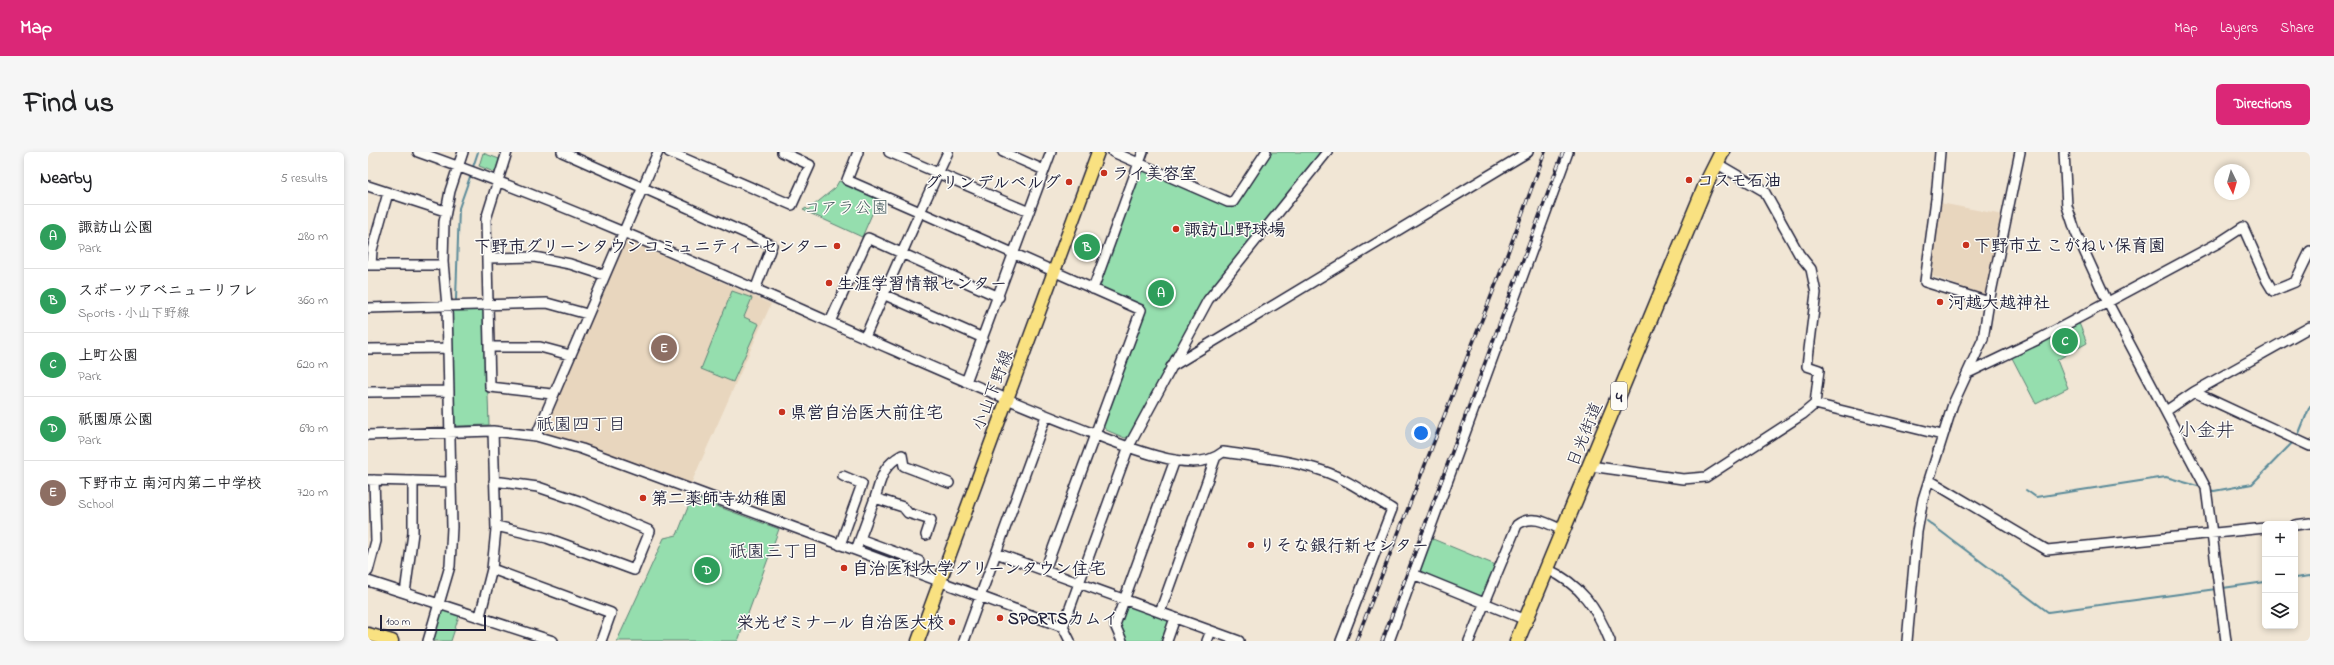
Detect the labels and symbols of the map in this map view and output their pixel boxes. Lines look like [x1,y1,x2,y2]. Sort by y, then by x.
place label: ライ美容室 [1112,162,1197,187]
north arrow [2214,164,2250,200]
marker: ライ美容室 [1099,168,1109,178]
place label: コスモ石油 [1697,169,1781,194]
place label: グリンデルベルグ [925,171,1061,196]
marker: コスモ石油 [1684,175,1694,185]
marker: グリンデルベルグ [1064,177,1074,187]
park label: コアラ公園 [804,196,889,221]
place label: 諏訪山野球場 [1184,218,1286,243]
marker: 諏訪山野球場 [1171,224,1181,234]
pin: B [1074,232,1100,262]
place label: 下野市立 こがねい保育園 [1974,234,2165,259]
place label: 下野市グリーンタウンコミュニティーセンター [474,235,829,260]
marker: 下野市立 こがねい保育園 [1961,240,1971,250]
marker: 下野市グリーンタウンコミュニティーセンター [832,241,842,251]
place label: 生涯学習情報センター [837,272,1007,297]
marker: 生涯学習情報センター [824,278,834,288]
pin: A [1148,278,1174,308]
place label: 河越大越神社 [1948,291,2050,316]
marker: 河越大越神社 [1935,297,1945,307]
pin: C [2052,326,2078,356]
pin: E [651,333,677,363]
street label: 小山下野線 [966,346,1020,435]
road number: 4 [1611,382,1627,410]
street label: 日光街道 [1561,398,1610,471]
place label: 県営自治医大前住宅 [790,401,943,426]
marker: 県営自治医大前住宅 [777,407,787,417]
district label: 祇園四丁目 [536,413,626,439]
district label: 小金井 [2177,418,2235,445]
your location [1411,423,1431,443]
place label: 第二薬師寺幼稚園 [651,487,787,512]
marker: 第二薬師寺幼稚園 [638,493,648,503]
place label: りそな銀行新センター [1259,534,1429,559]
district label: 祇園三丁目 [729,540,819,566]
marker: りそな銀行新センター [1246,540,1256,550]
pin: D [694,555,720,585]
place label: 自治医科大学グリーンタウン住宅 [852,557,1106,582]
marker: 自治医科大学グリーンタウン住宅 [839,563,849,573]
place label: SPORTSカムイ [1008,607,1119,632]
place label: 栄光ゼミナール 自治医大校 [736,611,944,636]
scale bar [380,613,486,632]
marker: SPORTSカムイ [995,613,1005,623]
marker: 栄光ゼミナール 自治医大校 [947,617,957,627]

